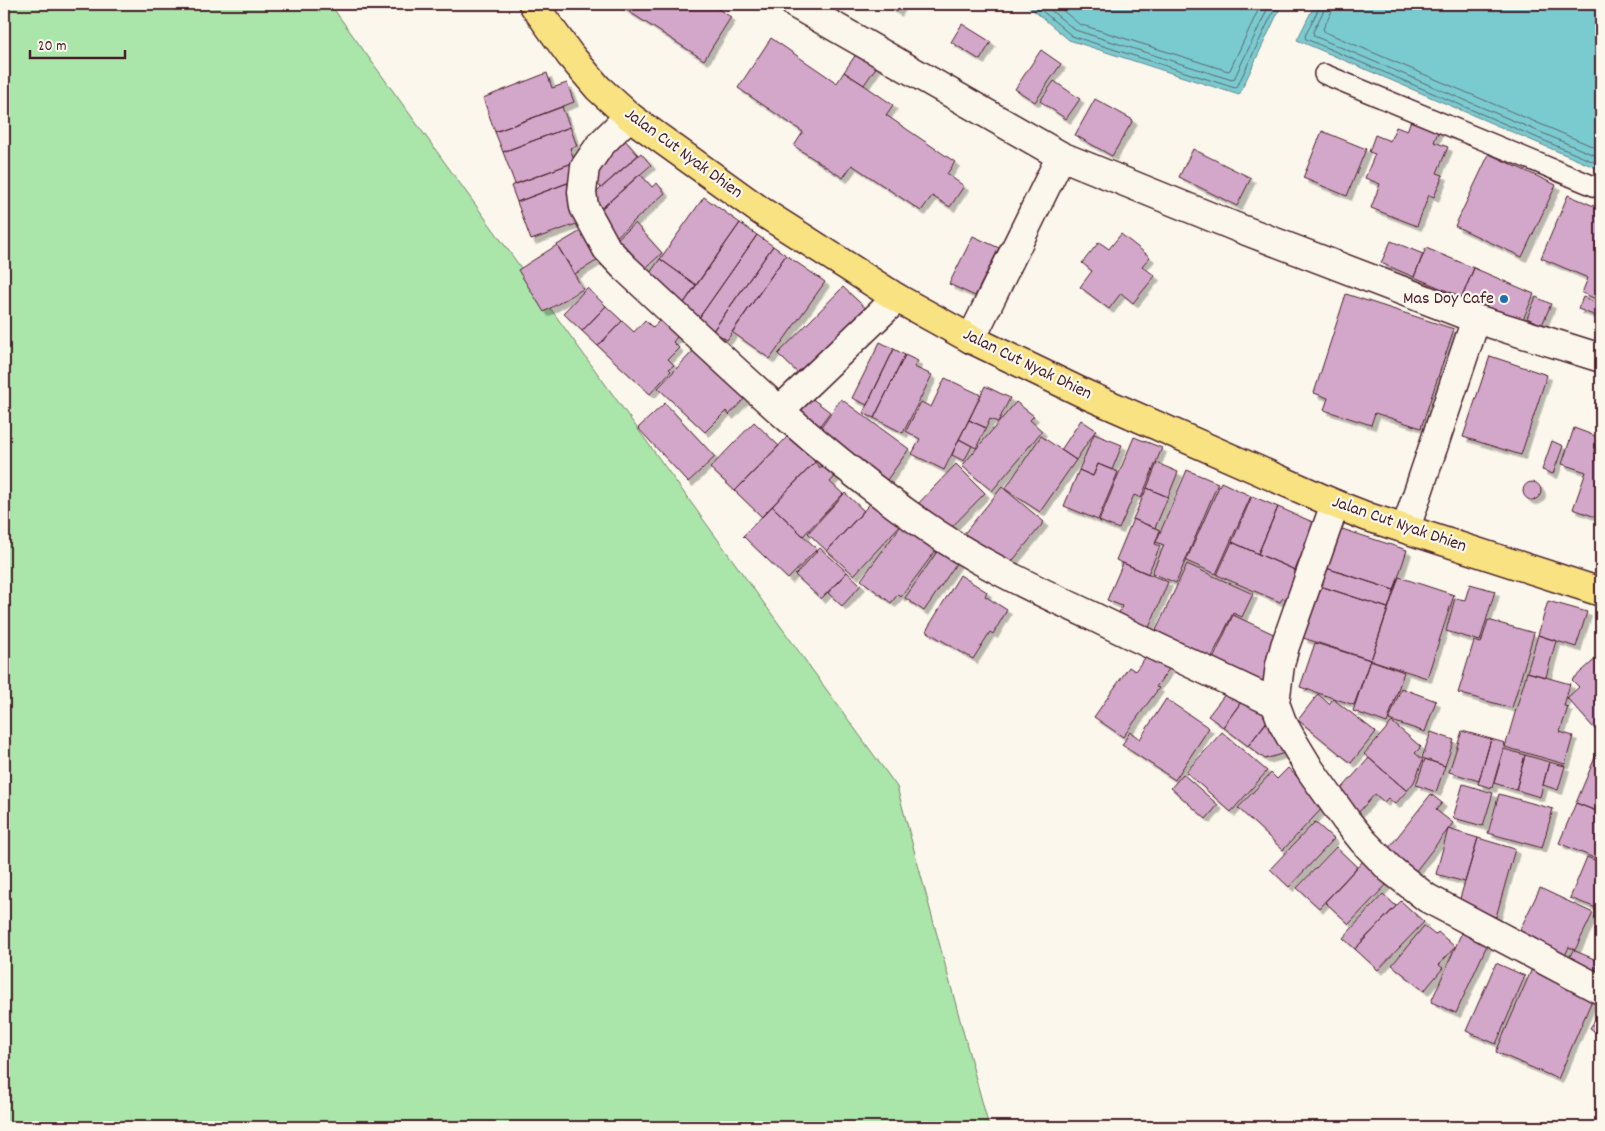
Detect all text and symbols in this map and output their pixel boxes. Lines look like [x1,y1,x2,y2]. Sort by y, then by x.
scale bar [30,28,125,60]
text: 20 m [38,36,66,58]
street label: Jalan Cut Nyak Dhien [619,103,747,205]
place label: Mas Doy Cafe [1403,287,1494,312]
marker: Mas Doy Cafe [1498,293,1510,305]
street label: Jalan Cut Nyak Dhien [958,323,1096,407]
street label: Jalan Cut Nyak Dhien [1328,490,1470,560]

